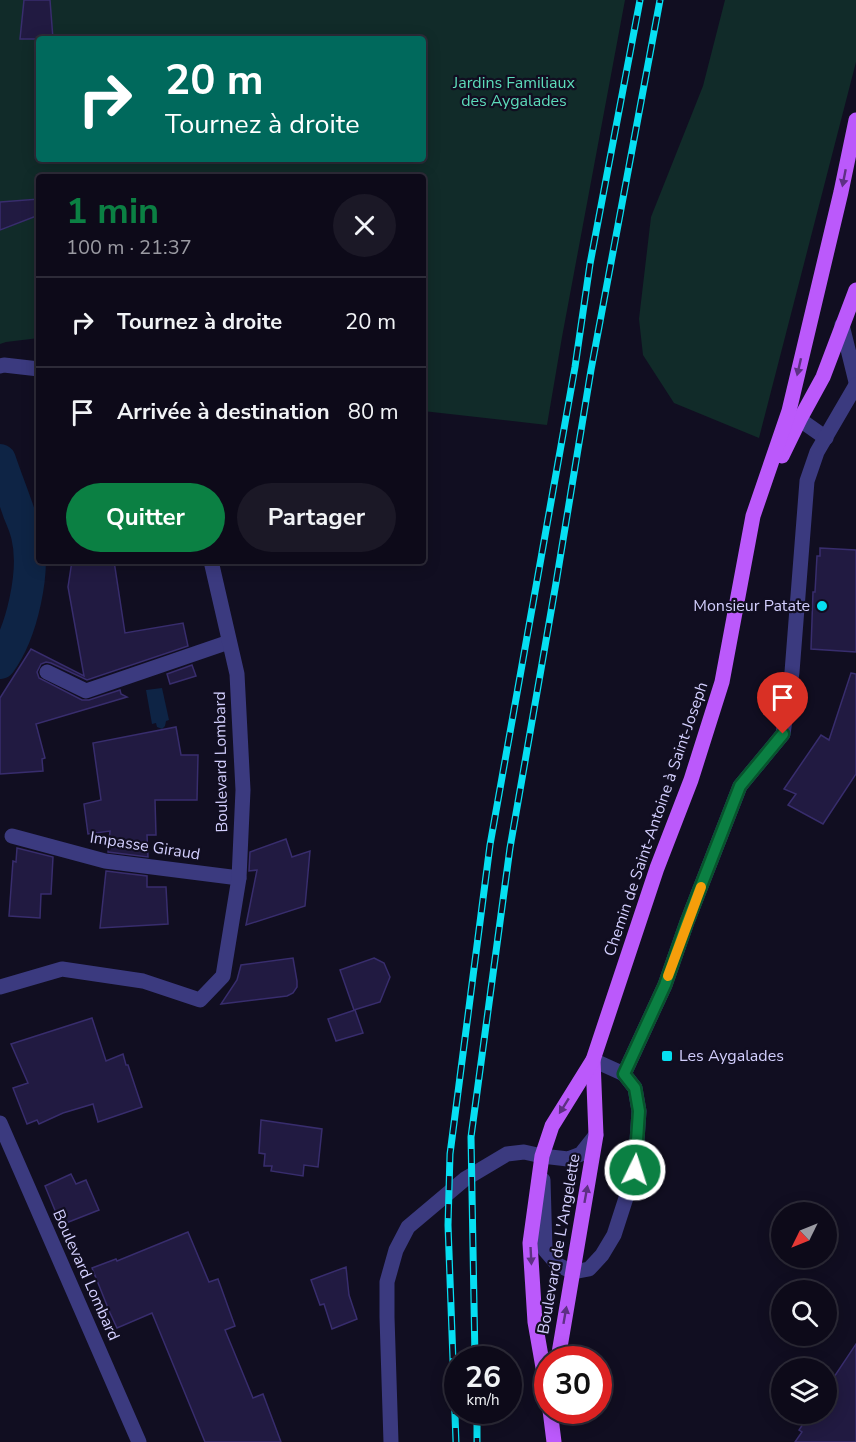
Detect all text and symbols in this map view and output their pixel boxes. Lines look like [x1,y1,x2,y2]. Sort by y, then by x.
text: 20 m [165,52,264,109]
icon: right [66,60,144,138]
park label: Jardins Familiaux des Aygalades [452,72,576,112]
text: Tournez à droite [165,106,360,143]
one-way arrow [839,168,848,187]
text: 1 min [66,187,159,236]
button: close [333,194,396,257]
text: 100 m · 21:37 [66,234,192,261]
icon: right [66,306,99,339]
text: Tournez à droite [117,307,282,337]
text: 20 m [345,307,396,337]
one-way arrow [794,358,803,377]
icon: arrive [66,396,99,429]
text: Arrivée à destination [117,397,330,427]
text: 80 m [348,397,399,427]
button: Quitter [66,483,225,552]
button: Partager [237,483,396,552]
place label: Monsieur Patate [693,595,810,617]
marker: Monsieur Patate [815,599,829,613]
pin [757,672,808,734]
street label: Chemin de Saint-Antoine à Saint-Joseph [599,679,713,959]
icon: arrive [766,681,799,714]
street label: Boulevard Lombard [209,691,233,833]
street label: Impasse Giraud [88,826,202,866]
place label: Les Aygalades [679,1045,784,1067]
marker: Les Aygalades [660,1049,674,1063]
one-way arrow [558,1098,569,1115]
position arrow [603,1138,667,1202]
street label: Boulevard de L'Angelette [532,1152,586,1336]
one-way arrow [582,1184,591,1203]
north arrow [771,1202,837,1268]
map controls [771,1202,837,1424]
street label: Boulevard Lombard [47,1206,125,1344]
one-way arrow [526,1246,536,1265]
button: search [771,1280,837,1346]
one-way arrow [561,1306,570,1325]
speed limit sign: 30 [534,1346,612,1424]
text: 26 [465,1357,501,1398]
button: layers [771,1358,837,1424]
text: km/h [466,1390,500,1410]

